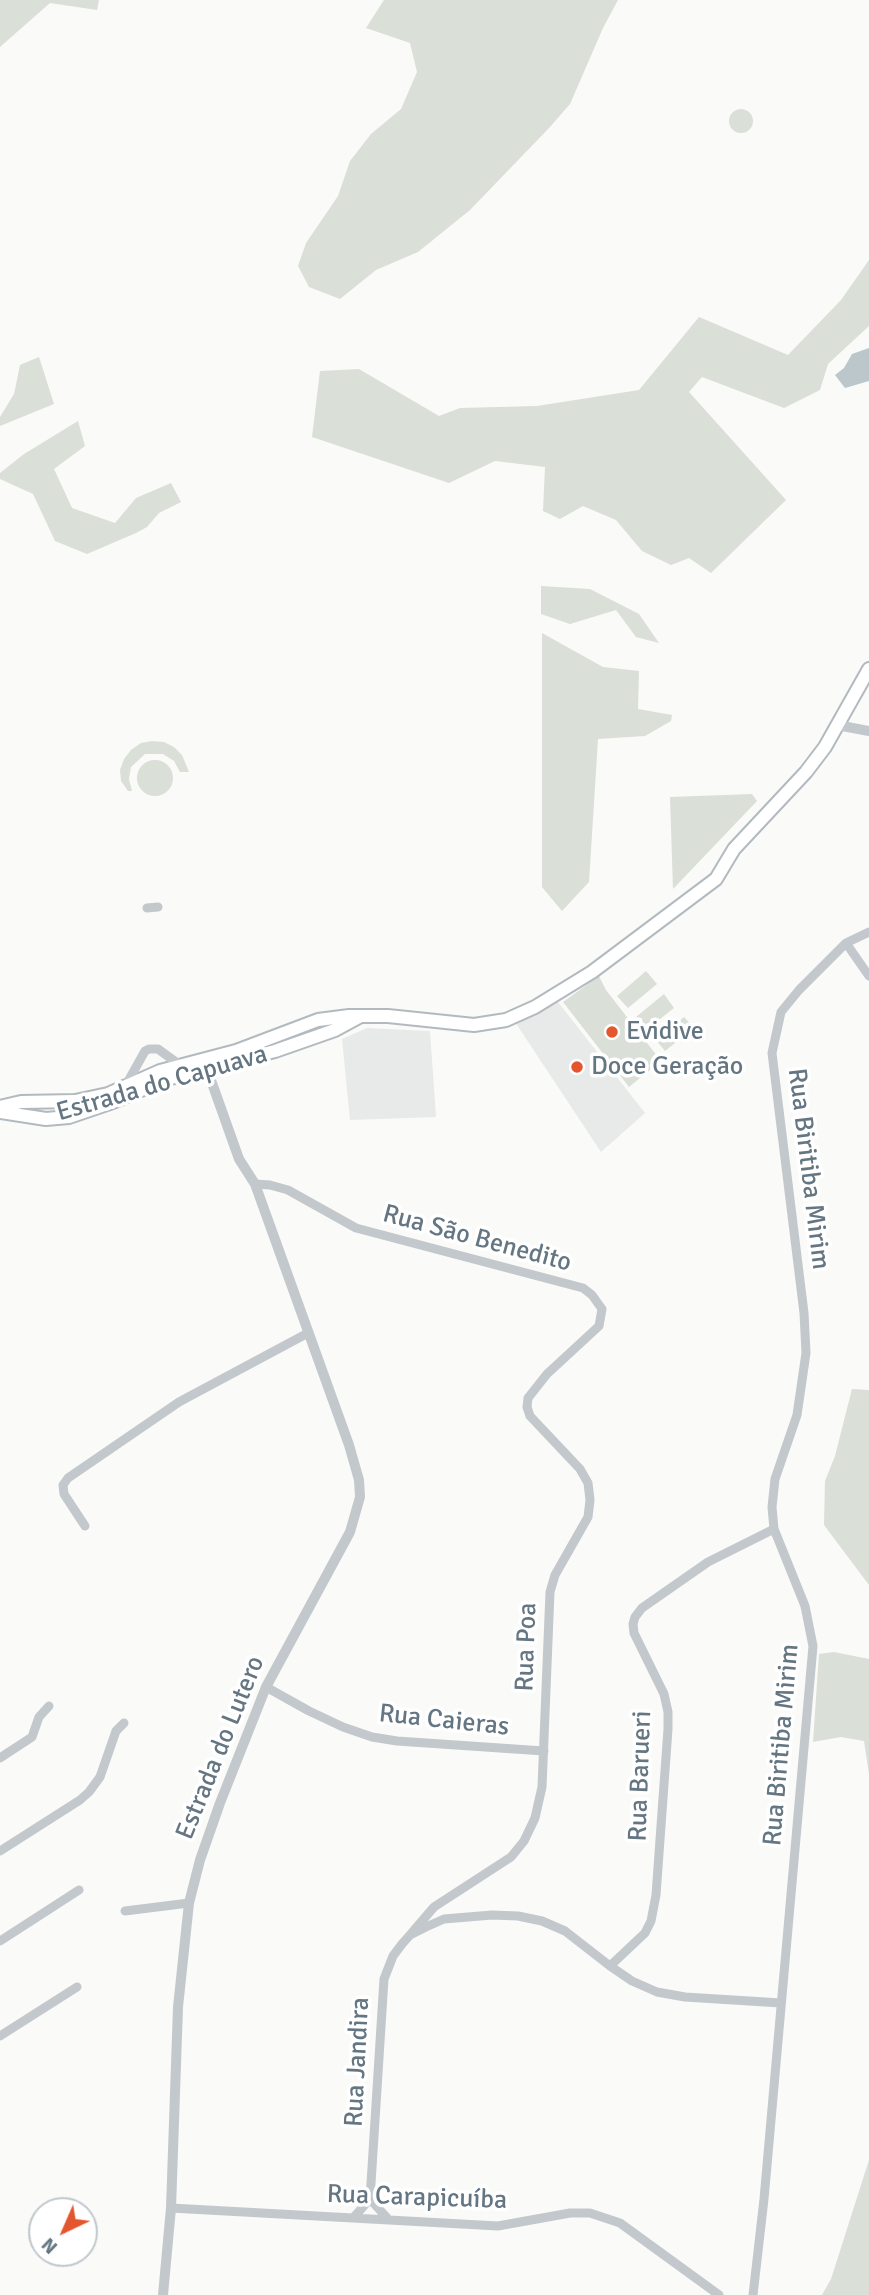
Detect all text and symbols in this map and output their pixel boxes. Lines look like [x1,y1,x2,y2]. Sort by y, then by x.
place label: Evidive [626,1016,704,1048]
marker: Evidive [604,1024,620,1040]
street label: Estrada do Capuava [53,1039,271,1129]
place label: Doce Geração [591,1051,743,1083]
marker: Doce Geração [569,1059,585,1075]
street label: Rua Biritiba Mirim [780,1067,836,1271]
street label: Rua São Benedito [379,1199,575,1279]
street label: Rua Poa [510,1602,544,1692]
street label: Rua Biritiba Mirim [758,1643,806,1847]
street label: Estrada do Lutero [170,1652,272,1844]
street label: Rua Caieras [377,1699,511,1743]
street label: Rua Barueri [623,1710,659,1842]
street label: Rua Jandira [339,1996,377,2128]
street label: Rua Carapicuíba [326,2179,508,2217]
north arrow [28,2197,98,2267]
text: N [37,2232,63,2259]

